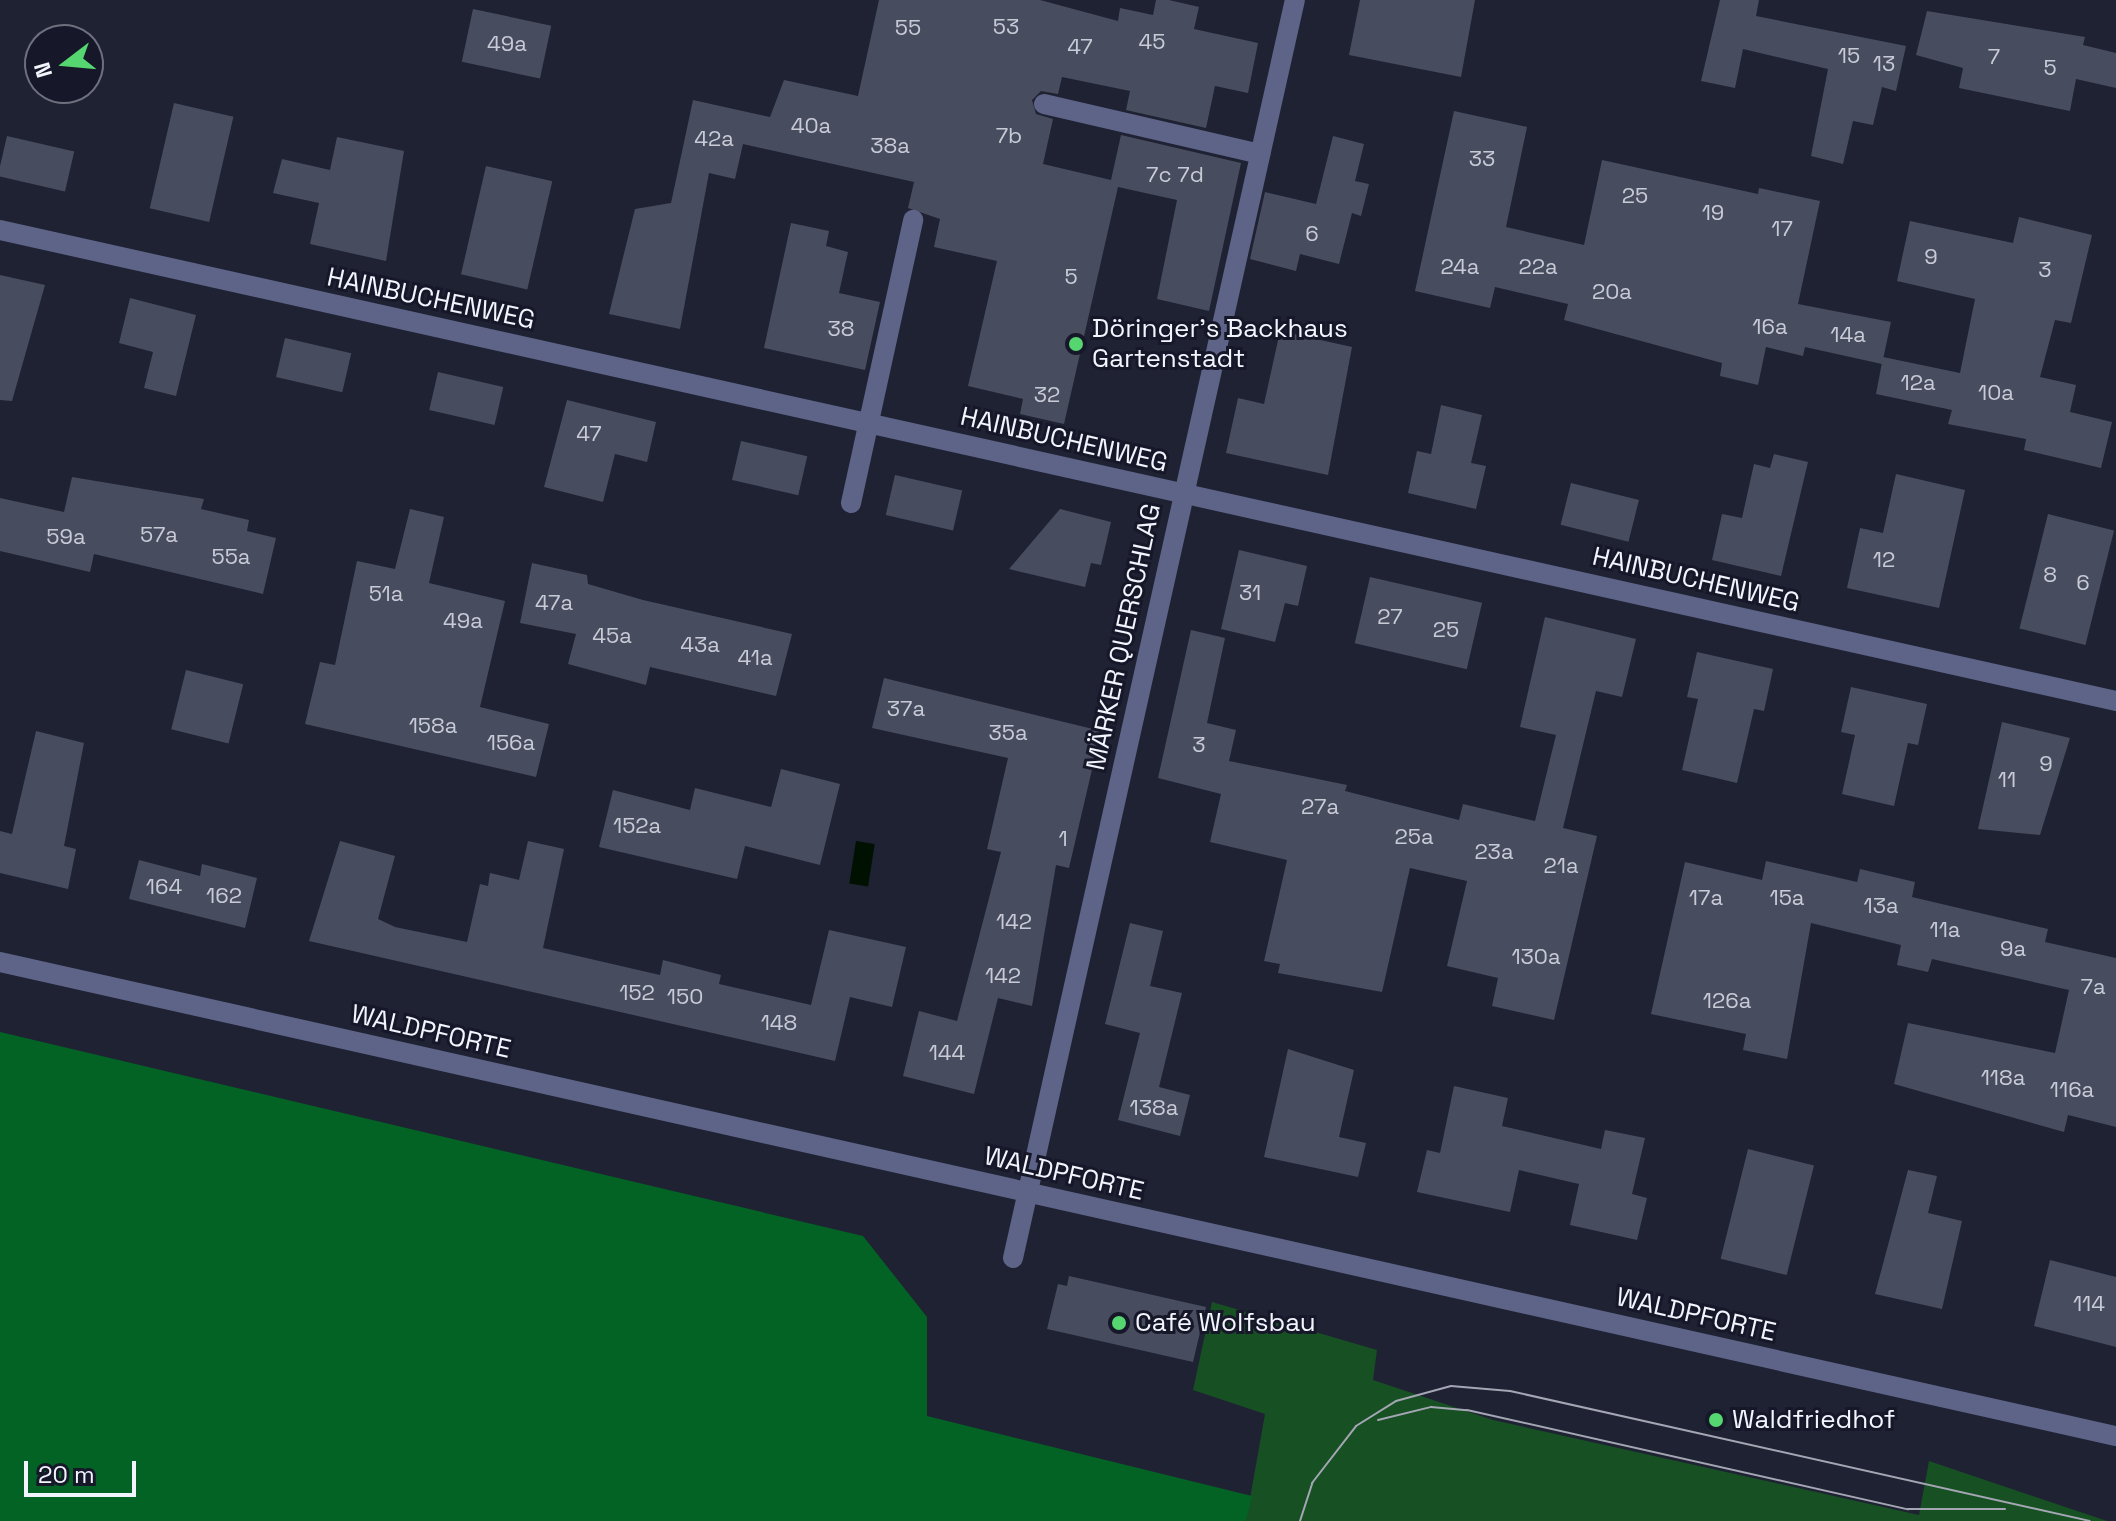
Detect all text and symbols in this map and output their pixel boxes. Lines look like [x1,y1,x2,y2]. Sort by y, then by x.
house number: 53 [993,14,1019,40]
house number: 55 [895,15,921,41]
north arrow [24,24,104,104]
house number: 45 [1139,29,1165,55]
house number: 49a [487,31,527,57]
house number: 47 [1067,34,1093,60]
house number: 15 [1838,43,1860,69]
house number: 7 [1988,44,2000,70]
house number: 13 [1873,51,1895,77]
house number: 5 [2043,55,2057,81]
text: N [27,59,58,81]
house number: 40a [791,113,831,139]
house number: 7b [996,123,1022,149]
house number: 42a [694,126,734,152]
house number: 38a [870,133,910,159]
house number: 33 [1469,146,1495,172]
house number: 7c 7d [1146,162,1204,188]
house number: 25 [1622,183,1648,209]
house number: 19 [1702,200,1724,226]
house number: 17 [1771,216,1793,242]
house number: 6 [1305,221,1319,247]
house number: 9 [1924,244,1938,270]
house number: 24a [1440,254,1480,280]
house number: 22a [1518,254,1558,280]
house number: 3 [2038,257,2052,283]
street label: HAINBUCHENWEG [324,262,538,336]
house number: 5 [1064,264,1078,290]
house number: 20a [1592,279,1632,305]
place label: Döringer's Backhaus Gartenstadt [1092,313,1348,374]
house number: 16a [1752,314,1788,340]
house number: 38 [828,316,854,342]
house number: 14a [1830,322,1866,348]
marker: Döringer's Backhaus Gartenstadt [1067,335,1085,353]
house number: 12a [1900,370,1936,396]
house number: 10a [1978,380,2014,406]
house number: 32 [1034,382,1060,408]
street label: HAINBUCHENWEG [957,401,1171,479]
house number: 47 [576,421,602,447]
street label: MÄRKER QUERSCHLAG [1080,501,1168,773]
house number: 57a [140,522,178,548]
house number: 59a [46,524,86,550]
street label: HAINBUCHENWEG [1589,541,1803,619]
house number: 55a [211,544,251,570]
house number: 12 [1873,547,1895,573]
house number: 8 [2043,562,2057,588]
house number: 6 [2076,570,2090,596]
house number: 31 [1239,580,1261,606]
house number: 51a [369,581,403,607]
house number: 47a [535,590,573,616]
house number: 27 [1377,604,1403,630]
house number: 49a [443,608,483,634]
house number: 25 [1433,617,1459,643]
house number: 45a [592,623,632,649]
house number: 43a [680,632,720,658]
house number: 41a [737,645,773,671]
house number: 37a [887,696,925,722]
house number: 158a [409,713,457,739]
house number: 35a [988,720,1028,746]
house number: 156a [487,730,535,756]
house number: 3 [1192,732,1206,758]
house number: 9 [2039,751,2053,777]
house number: 11 [1998,767,2016,793]
house number: 27a [1301,794,1339,820]
house number: 152a [613,813,661,839]
house number: 25a [1394,824,1434,850]
house number: 1 [1058,826,1068,852]
house number: 23a [1474,839,1514,865]
house number: 21a [1543,853,1579,879]
house number: 164 [146,874,182,900]
house number: 162 [206,883,242,909]
house number: 17a [1689,885,1723,911]
house number: 15a [1769,885,1805,911]
house number: 13a [1863,893,1899,919]
house number: 142 [996,909,1032,935]
house number: 11a [1929,917,1961,943]
house number: 9a [2000,936,2026,962]
house number: 130a [1511,944,1561,970]
house number: 142 [985,963,1021,989]
house number: 7a [2080,974,2106,1000]
house number: 152 [619,980,655,1006]
house number: 150 [667,984,703,1010]
house number: 126a [1703,988,1751,1014]
street label: WALDPFORTE [348,998,514,1066]
house number: 148 [761,1010,797,1036]
house number: 144 [929,1040,965,1066]
house number: 118a [1981,1065,2025,1091]
house number: 116a [2050,1077,2094,1103]
house number: 138a [1130,1095,1178,1121]
street label: WALDPFORTE [981,1140,1147,1208]
street label: WALDPFORTE [1613,1281,1779,1349]
house number: 114 [2073,1291,2105,1317]
place label: Café Wolfsbau [1135,1307,1316,1339]
marker: Café Wolfsbau [1110,1314,1128,1332]
place label: Waldfriedhof [1732,1404,1895,1436]
marker: Waldfriedhof [1707,1411,1725,1429]
scale bar [28,1445,140,1495]
text: 20 m [38,1459,95,1490]

